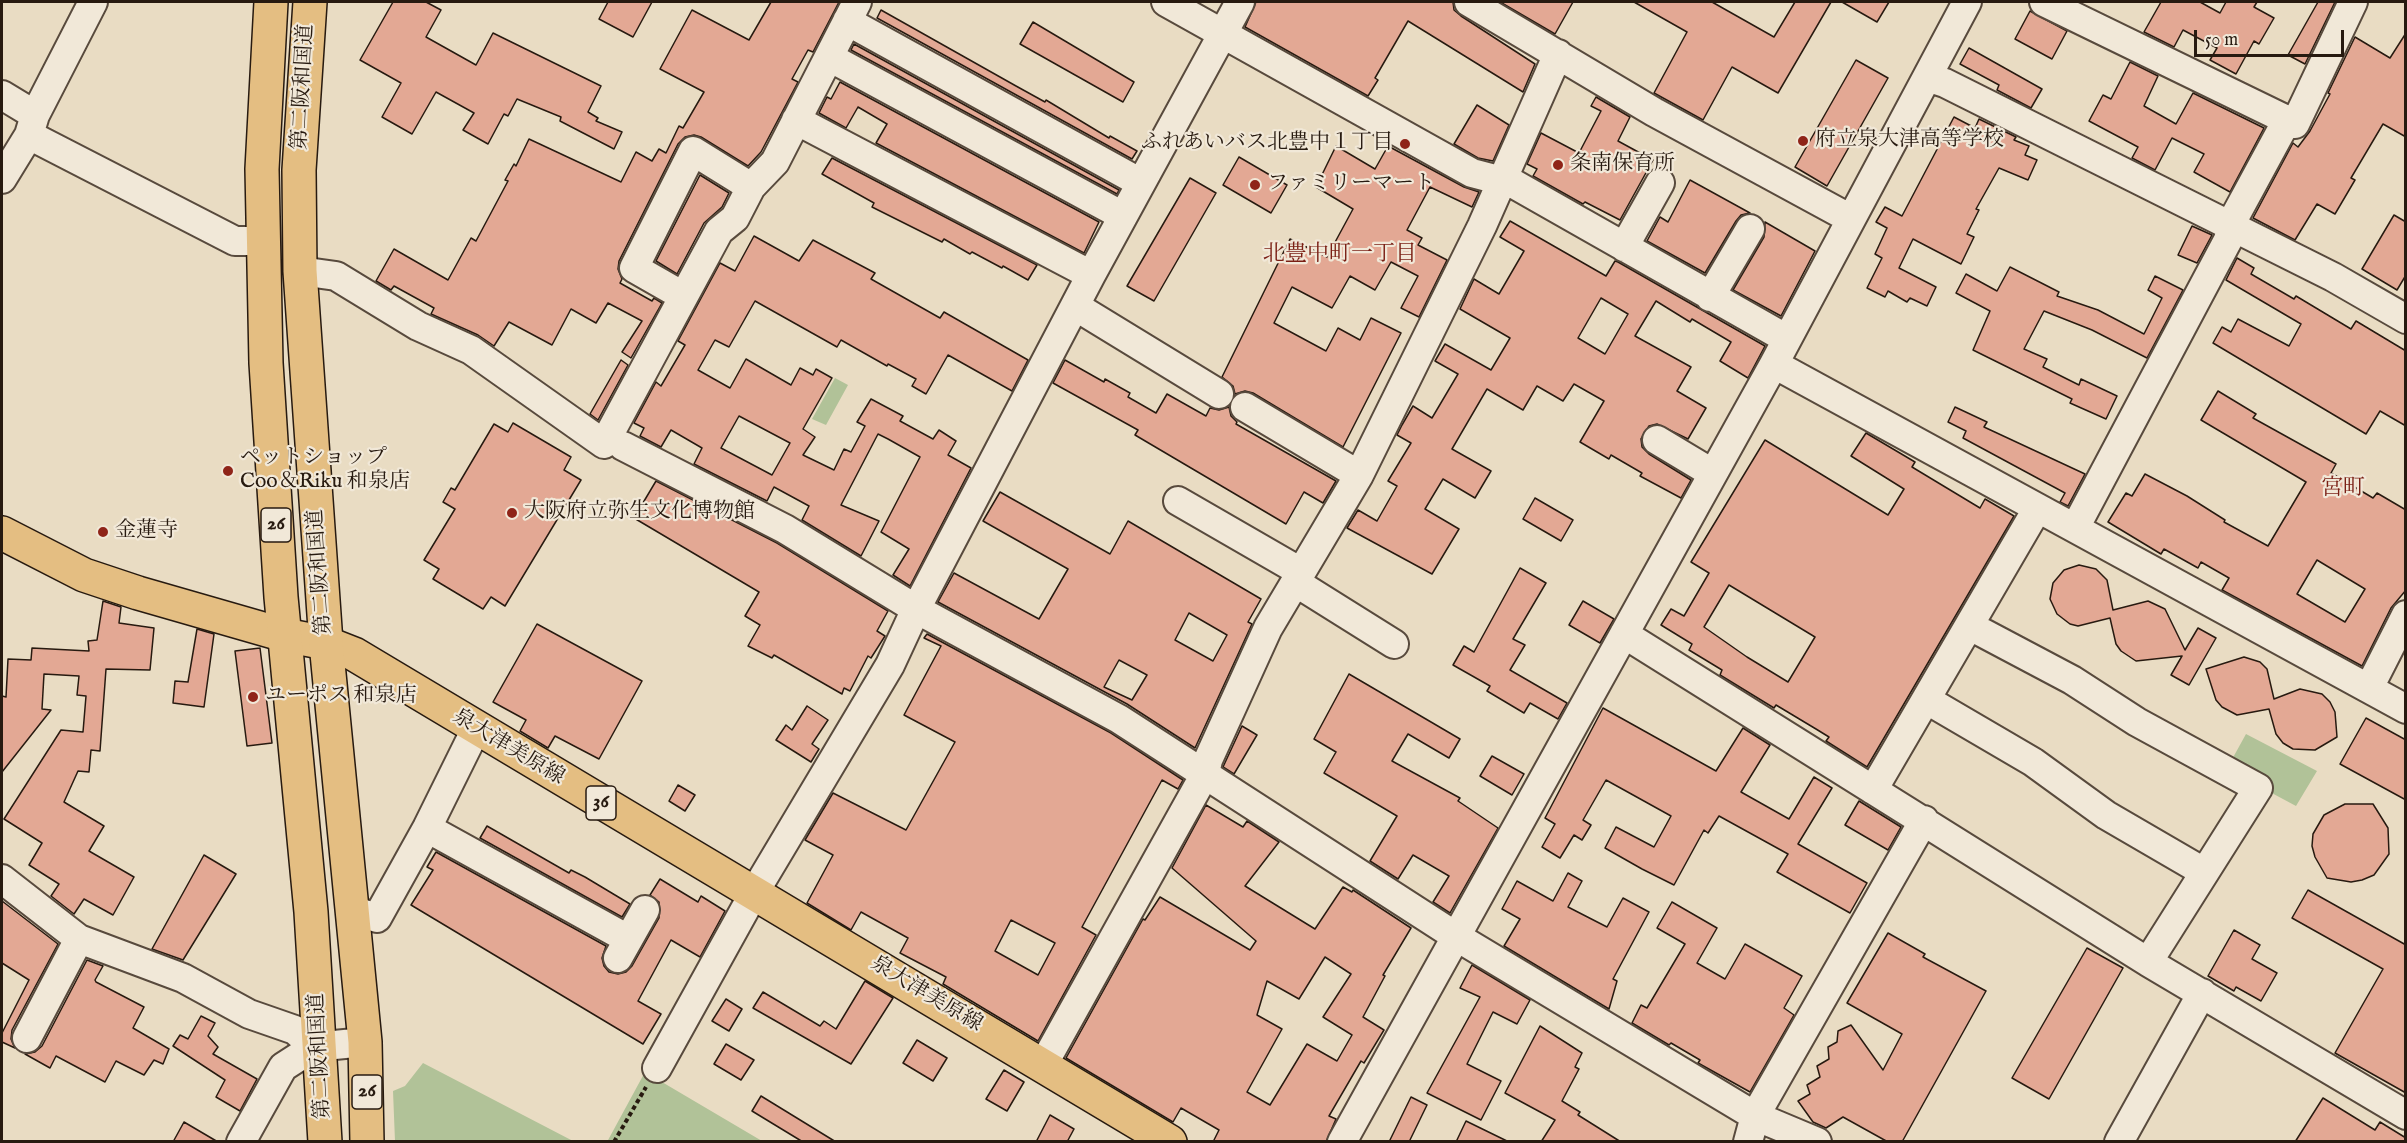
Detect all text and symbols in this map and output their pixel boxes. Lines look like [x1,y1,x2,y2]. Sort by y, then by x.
scale bar [2197,18,2347,56]
street label: 第二阪和国道 [288,23,320,151]
text: 50 m [2205,29,2238,52]
place label: 府立泉大津高等学校 [1815,128,2004,154]
place label: ふれあいバス北豊中１丁目 [1141,131,1393,157]
marker: 府立泉大津高等学校 [1796,134,1810,148]
marker: ふれあいバス北豊中１丁目 [1398,137,1412,151]
place label: 条南保育所 [1570,152,1675,178]
marker: 条南保育所 [1551,158,1565,172]
place label: ファミリーマート [1267,172,1435,198]
marker: ファミリーマート [1248,178,1262,192]
district label: 北豊中町一丁目 [1263,242,1417,268]
place label: ペットショップ Coo＆Riku 和泉店 [240,446,410,496]
marker: ペットショップ Coo＆Riku 和泉店 [221,464,235,478]
district label: 宮町 [2321,476,2365,502]
place label: 大阪府立弥生文化博物館 [524,500,755,526]
marker: 大阪府立弥生文化博物館 [505,506,519,520]
road number: 26 [261,508,291,542]
street label: 第二阪和国道 [304,508,338,636]
place label: 金蓮寺 [115,519,178,545]
marker: 金蓮寺 [96,525,110,539]
place label: ユーポス 和泉店 [265,684,417,710]
marker: ユーポス 和泉店 [246,690,260,704]
street label: 泉大津美原線 [448,705,568,791]
road number: 36 [586,786,616,820]
street label: 泉大津美原線 [866,952,986,1038]
street label: 第二阪和国道 [305,992,337,1120]
road number: 26 [352,1075,382,1109]

